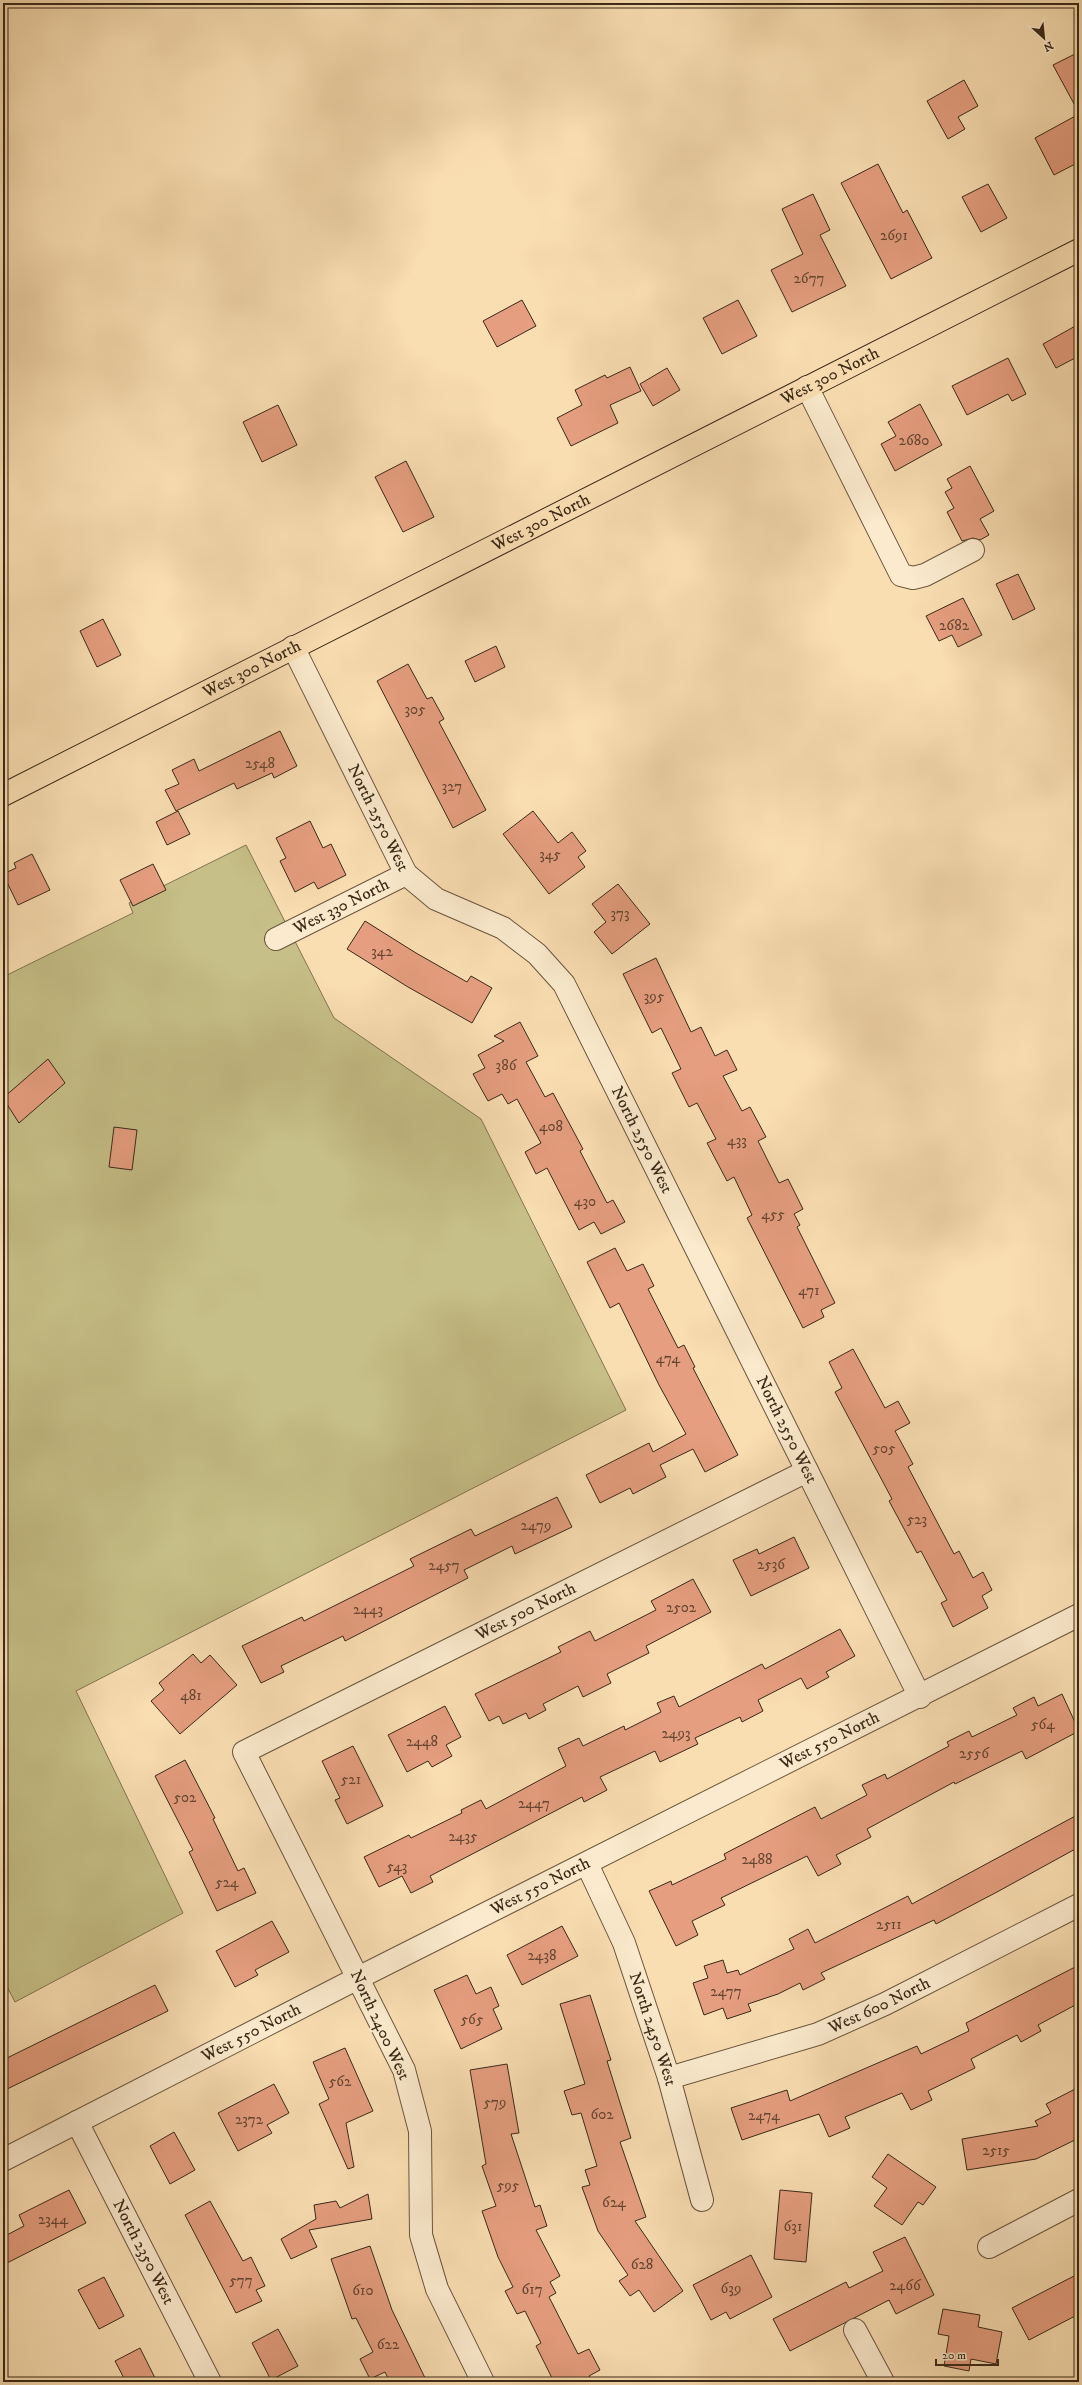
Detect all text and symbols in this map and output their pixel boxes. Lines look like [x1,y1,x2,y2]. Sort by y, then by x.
north arrow [1024,18,1064,58]
text: N [1041,38,1055,54]
house number: 2691 [880,226,908,245]
house number: 2677 [794,269,825,288]
street label: West 300 North [776,342,883,411]
house number: 2680 [899,431,929,450]
street label: West 300 North [487,488,594,557]
house number: 2682 [939,616,970,635]
street label: West 300 North [198,635,305,703]
house number: 305 [404,700,426,719]
house number: 2548 [245,754,275,773]
street label: North 2550 West [342,761,414,876]
house number: 327 [442,777,462,796]
house number: 345 [539,845,561,864]
street label: West 330 North [289,873,393,940]
house number: 373 [610,904,630,923]
house number: 342 [371,942,393,961]
house number: 395 [644,987,665,1006]
house number: 386 [496,1056,518,1075]
street label: North 2550 West [606,1083,678,1198]
house number: 408 [539,1117,563,1136]
house number: 433 [727,1131,747,1150]
house number: 430 [574,1192,596,1211]
house number: 455 [761,1205,785,1224]
house number: 471 [798,1281,820,1300]
house number: 474 [656,1349,681,1368]
street label: North 2550 West [751,1372,823,1488]
house number: 505 [873,1439,896,1458]
house number: 523 [907,1510,927,1529]
house number: 2479 [521,1516,551,1535]
house number: 2536 [757,1555,786,1574]
house number: 2457 [428,1556,460,1575]
street label: West 500 North [471,1577,580,1646]
house number: 2502 [666,1598,697,1617]
house number: 2443 [353,1600,383,1619]
house number: 481 [180,1686,202,1705]
street label: West 550 North [775,1706,883,1775]
house number: 564 [1031,1715,1055,1734]
house number: 2493 [661,1724,691,1743]
house number: 2448 [406,1732,438,1751]
house number: 2556 [959,1744,990,1763]
house number: 521 [341,1770,361,1789]
house number: 502 [174,1788,197,1807]
house number: 2447 [518,1794,550,1813]
house number: 2435 [448,1827,478,1846]
house number: 2488 [741,1850,773,1869]
street label: West 550 North [486,1852,594,1921]
house number: 543 [387,1857,407,1876]
house number: 524 [215,1873,239,1892]
house number: 2511 [876,1915,902,1934]
house number: 2438 [527,1946,557,1965]
street label: North 2400 West [345,1966,415,2084]
street label: North 2450 West [624,1969,682,2089]
street label: West 600 North [824,1972,934,2039]
house number: 2477 [710,1982,742,2001]
street label: West 550 North [197,1998,305,2068]
house number: 565 [461,2010,484,2029]
house number: 562 [329,2072,352,2091]
house number: 579 [484,2093,506,2112]
house number: 602 [590,2105,614,2124]
house number: 2474 [748,2106,780,2125]
house number: 2372 [235,2110,264,2129]
house number: 2515 [982,2141,1010,2160]
house number: 595 [497,2176,520,2195]
house number: 624 [602,2193,626,2212]
street label: North 2350 West [107,2196,180,2309]
house number: 2344 [38,2210,68,2229]
house number: 631 [784,2217,802,2236]
house number: 628 [631,2255,653,2274]
house number: 577 [229,2271,253,2290]
house number: 2466 [889,2276,922,2295]
house number: 639 [721,2279,741,2298]
house number: 617 [521,2280,543,2299]
house number: 610 [352,2281,374,2300]
house number: 622 [377,2335,400,2354]
scale bar [936,2341,998,2367]
text: 20 m [942,2348,966,2363]

